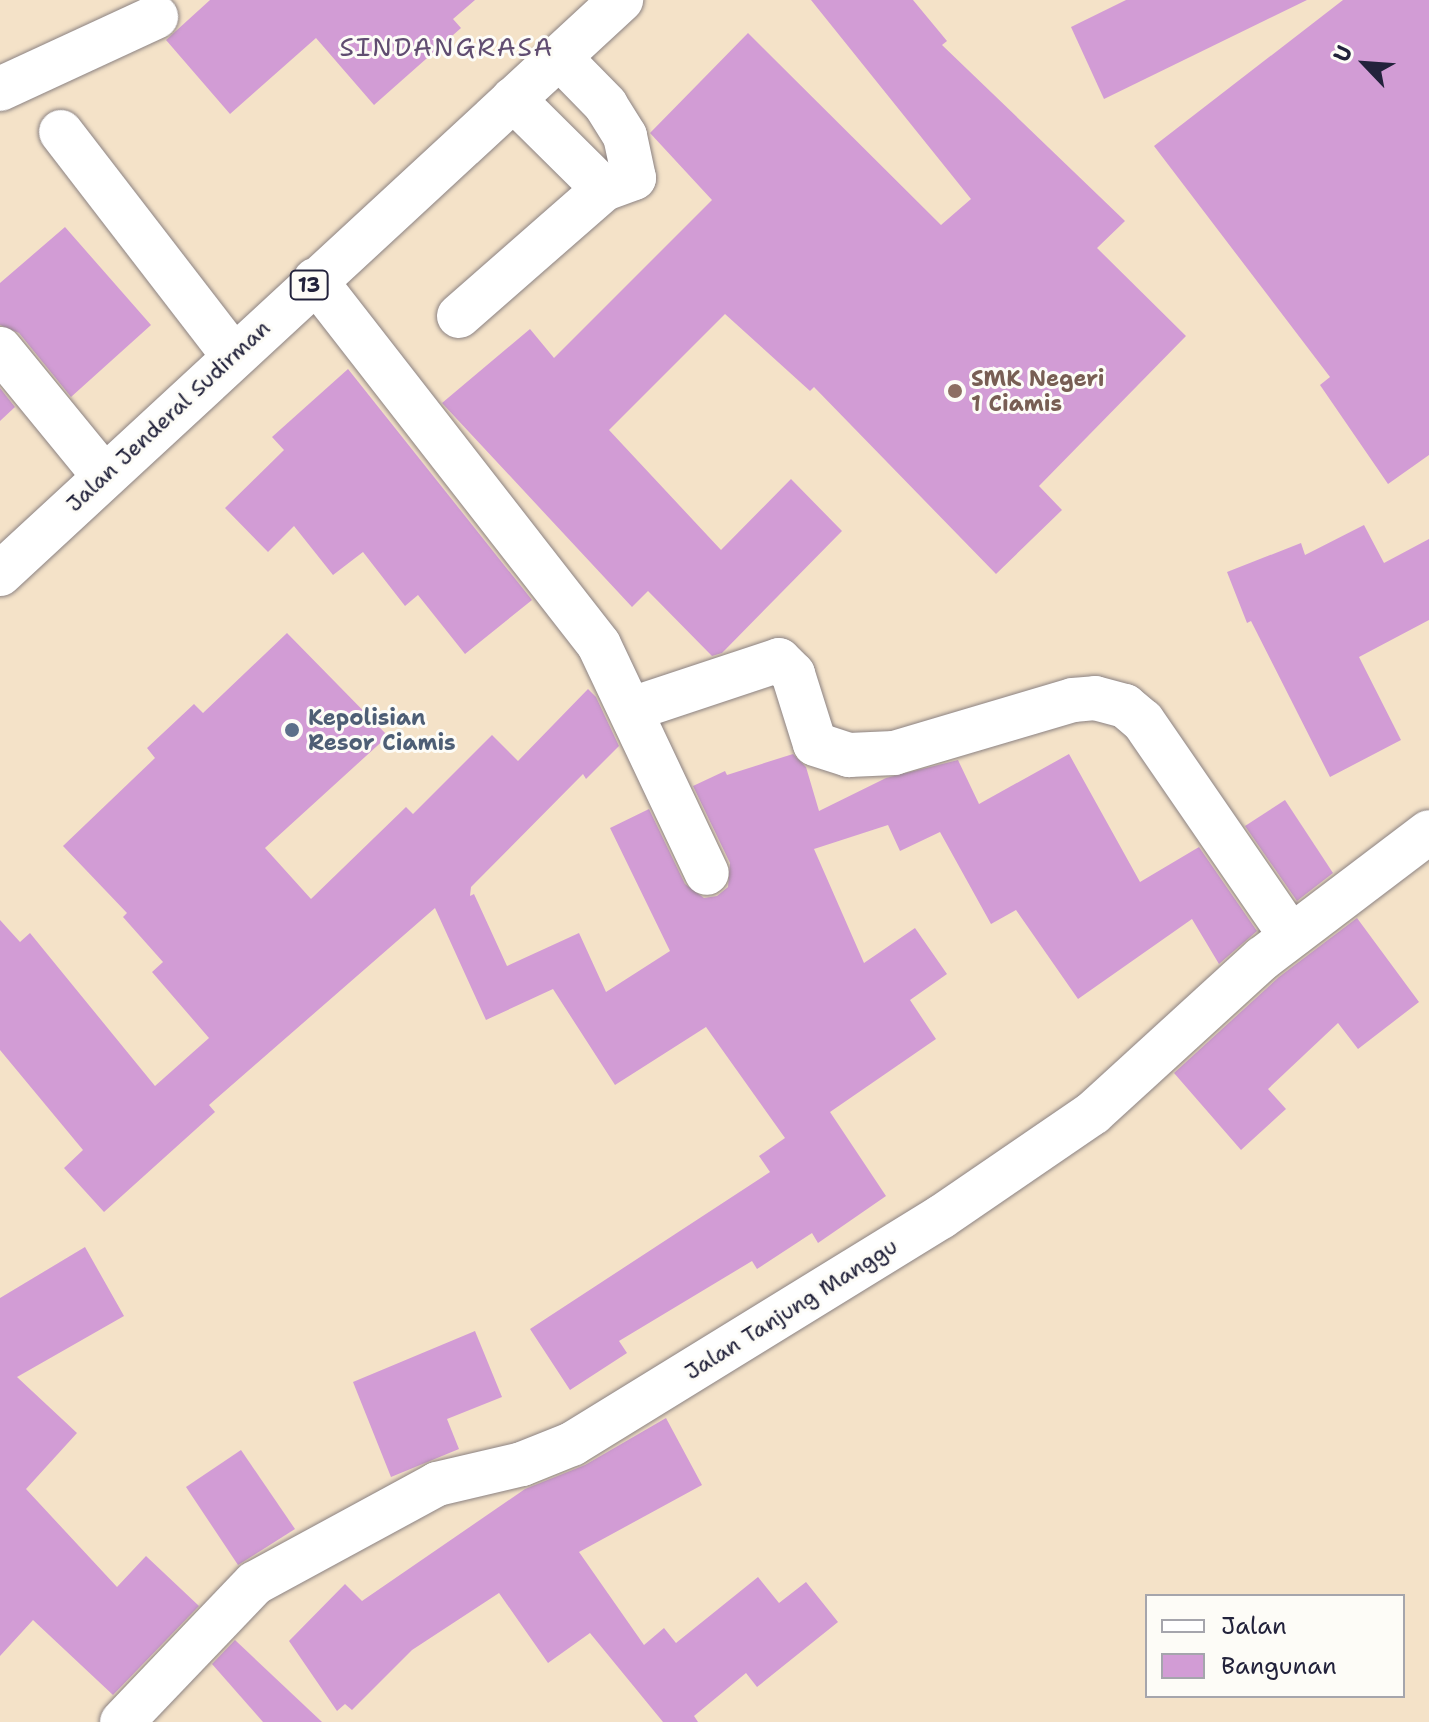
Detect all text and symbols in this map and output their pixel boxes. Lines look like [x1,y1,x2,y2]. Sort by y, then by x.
north arrow [1325,24,1405,104]
district label: SINDANGRASA [340,31,554,63]
text: U [1326,41,1359,67]
road number: 13 [289,269,329,301]
street label: Jalan Jenderal Sudirman [61,315,275,517]
place label: SMK Negeri 1 Ciamis [971,365,1105,416]
marker: SMK Negeri 1 Ciamis [946,382,964,400]
place label: Kepolisian Resor Ciamis [308,704,456,756]
marker: Kepolisian Resor Ciamis [283,721,301,739]
street label: Jalan Tanjung Manggu [680,1233,902,1385]
legend [1145,1594,1405,1698]
text: Jalan [1221,1610,1287,1642]
text: Bangunan [1221,1650,1337,1682]

